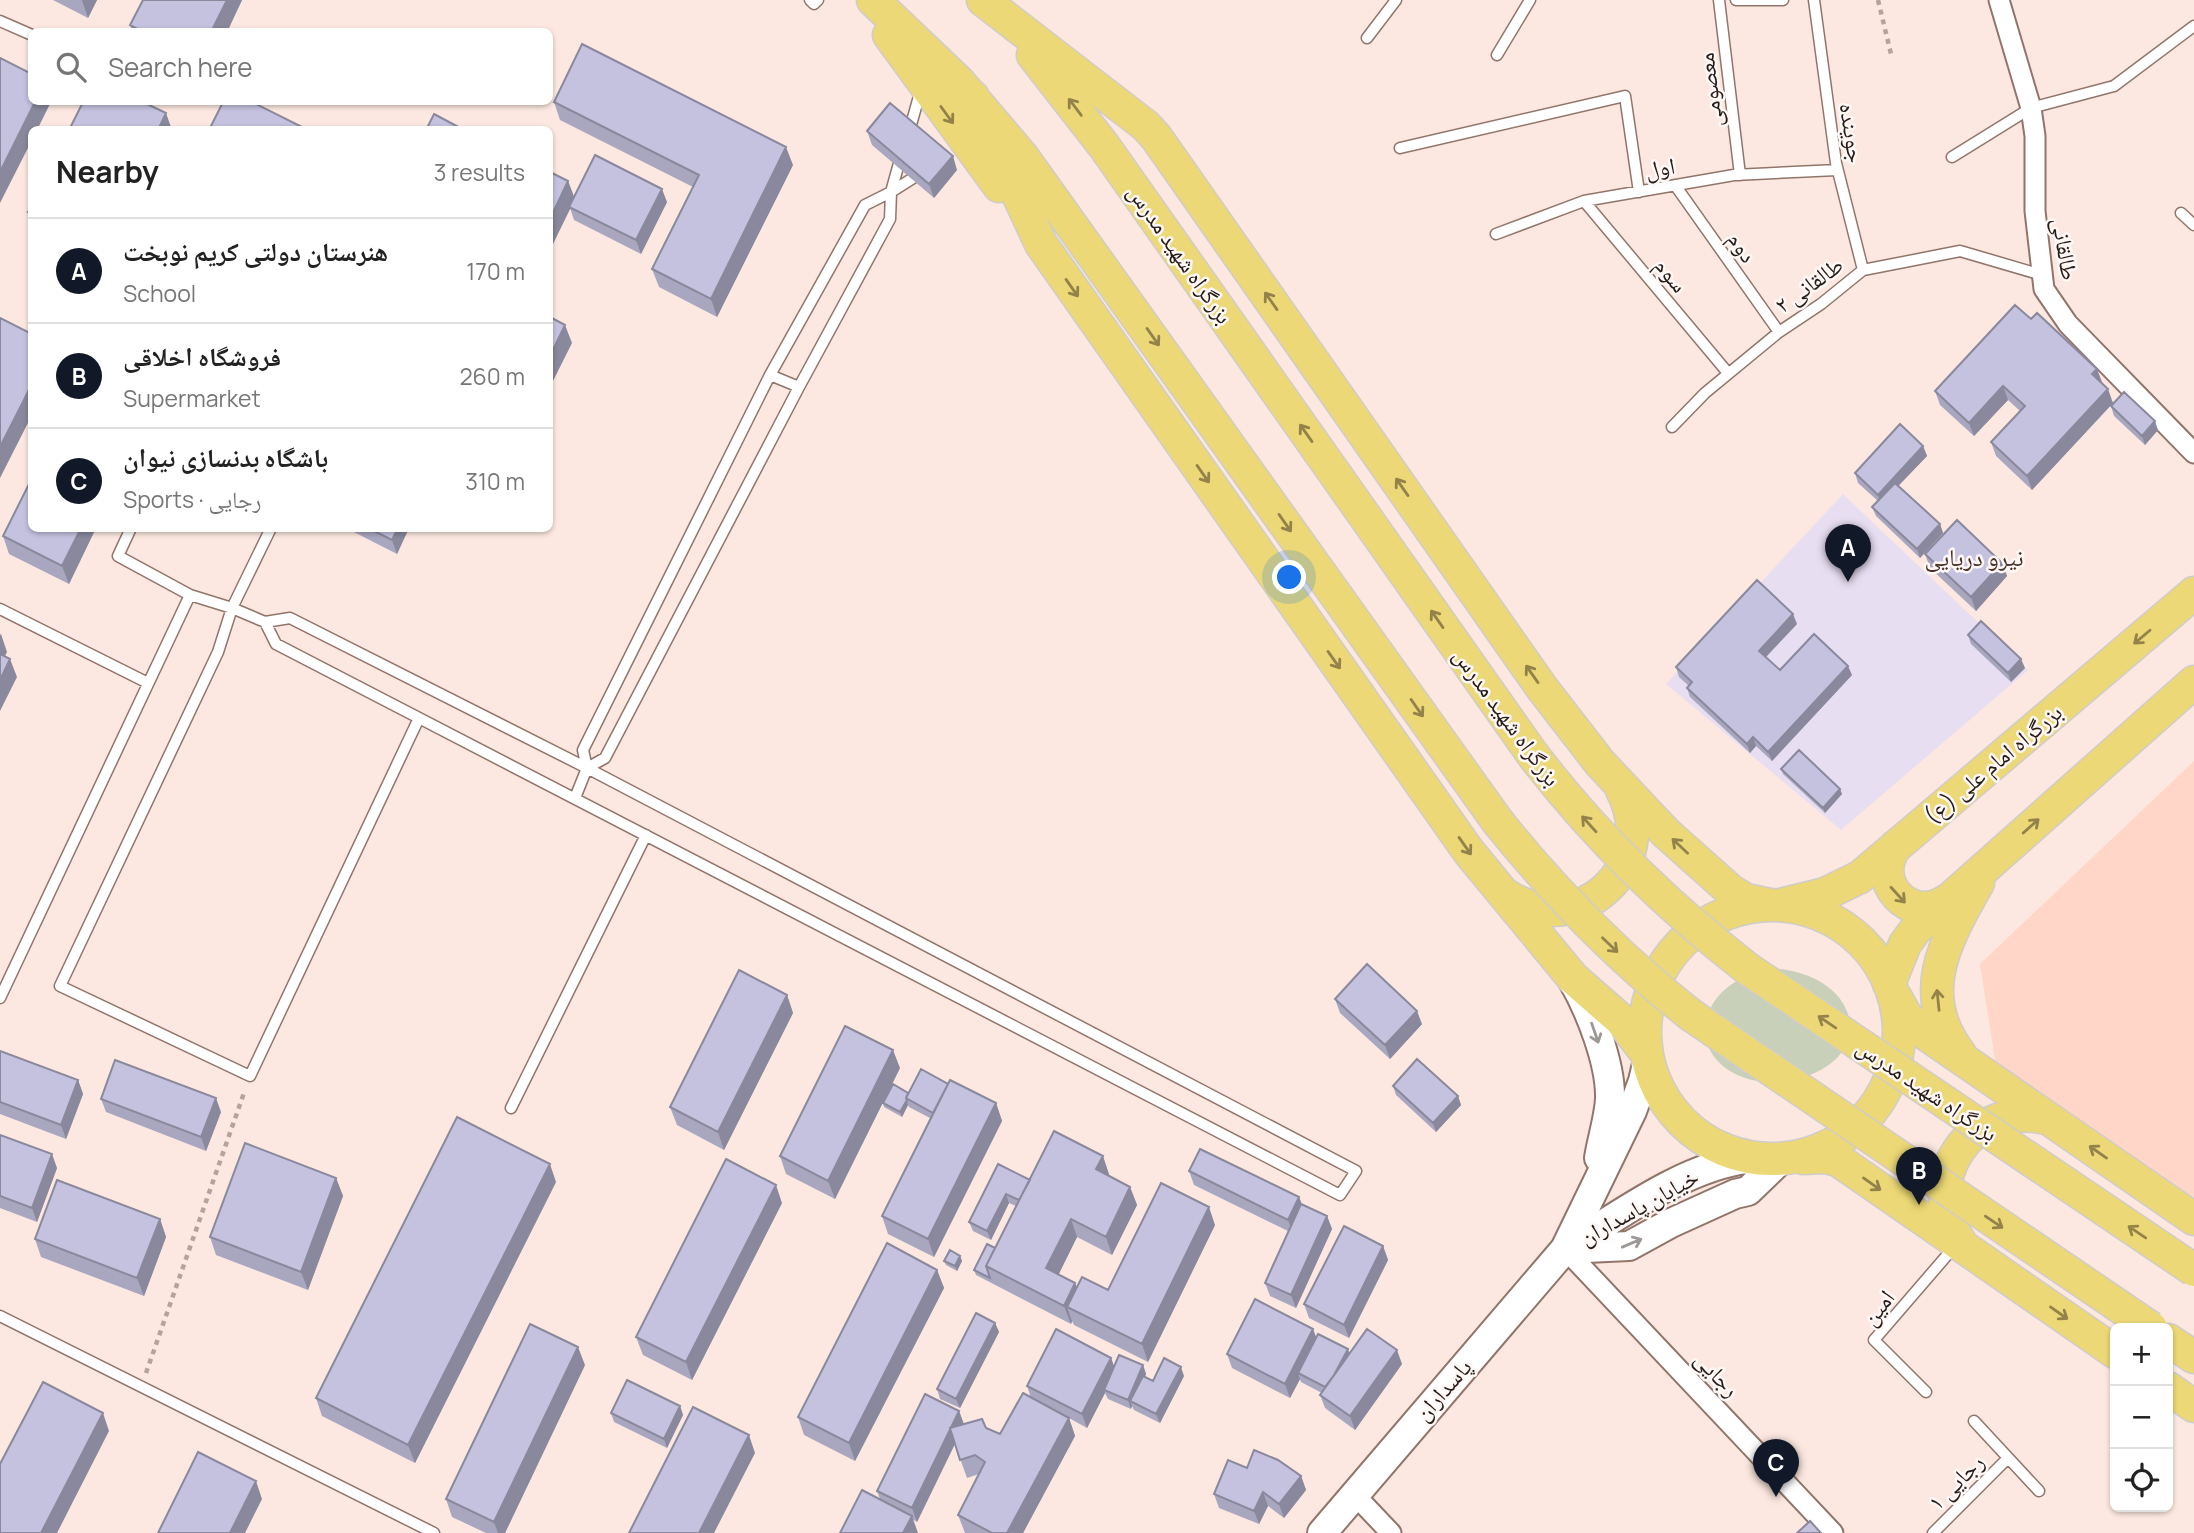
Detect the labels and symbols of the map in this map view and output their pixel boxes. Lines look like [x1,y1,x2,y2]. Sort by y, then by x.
street label: معصومی [1689,51,1729,129]
one-way arrow [1068,98,1083,117]
street label: جوینده [1832,101,1874,165]
one-way arrow [940,105,954,124]
street label: اول [1642,149,1677,185]
street label: بزرگراه شهید مدرس [1121,177,1241,330]
street label: طالقانی [2045,215,2087,282]
street label: دوم [1720,224,1765,269]
street label: طالقانی ۲ [1768,248,1849,320]
street label: سوم [1647,250,1696,300]
one-way arrow [1064,278,1079,297]
one-way arrow [1264,292,1278,311]
one-way arrow [1146,327,1160,346]
one-way arrow [1299,424,1313,443]
one-way arrow [1196,464,1210,483]
one-way arrow [1395,478,1409,498]
one-way arrow [1277,513,1292,532]
pin: A [1825,524,1871,582]
district label: نیرو دریایی [1924,540,2024,573]
your location [1272,560,1306,594]
one-way arrow [1430,610,1444,629]
one-way arrow [2133,629,2151,645]
street label: بزرگراه شهید مدرس [1447,641,1569,792]
one-way arrow [1327,650,1341,669]
one-way arrow [1525,665,1539,684]
street label: بزرگراه امام علی (ع) [1916,696,2069,831]
one-way arrow [1410,698,1424,717]
one-way arrow [1581,816,1598,833]
one-way arrow [2021,818,2039,834]
one-way arrow [1458,836,1472,855]
one-way arrow [1672,838,1689,855]
one-way arrow [1890,886,1906,904]
one-way arrow [1601,937,1618,954]
one-way arrow [1931,989,1944,1012]
one-way arrow [1818,1015,1837,1030]
one-way arrow [1590,1021,1602,1043]
street label: بزرگراه شهید مدرس [1851,1030,2005,1148]
one-way arrow [2089,1145,2108,1159]
pin: B [1896,1147,1942,1205]
street label: خیابان پاسداران [1573,1160,1704,1252]
one-way arrow [1862,1177,1881,1191]
one-way arrow [1984,1215,2003,1229]
one-way arrow [2128,1225,2148,1239]
one-way arrow [1621,1235,1642,1248]
street label: امین [1853,1283,1901,1332]
one-way arrow [2049,1306,2068,1320]
street label: رجایی [1688,1343,1748,1404]
street label: پاسداران [1406,1351,1478,1427]
pin: C [1753,1439,1799,1497]
street label: رجایی ۱ [1920,1446,1991,1517]

